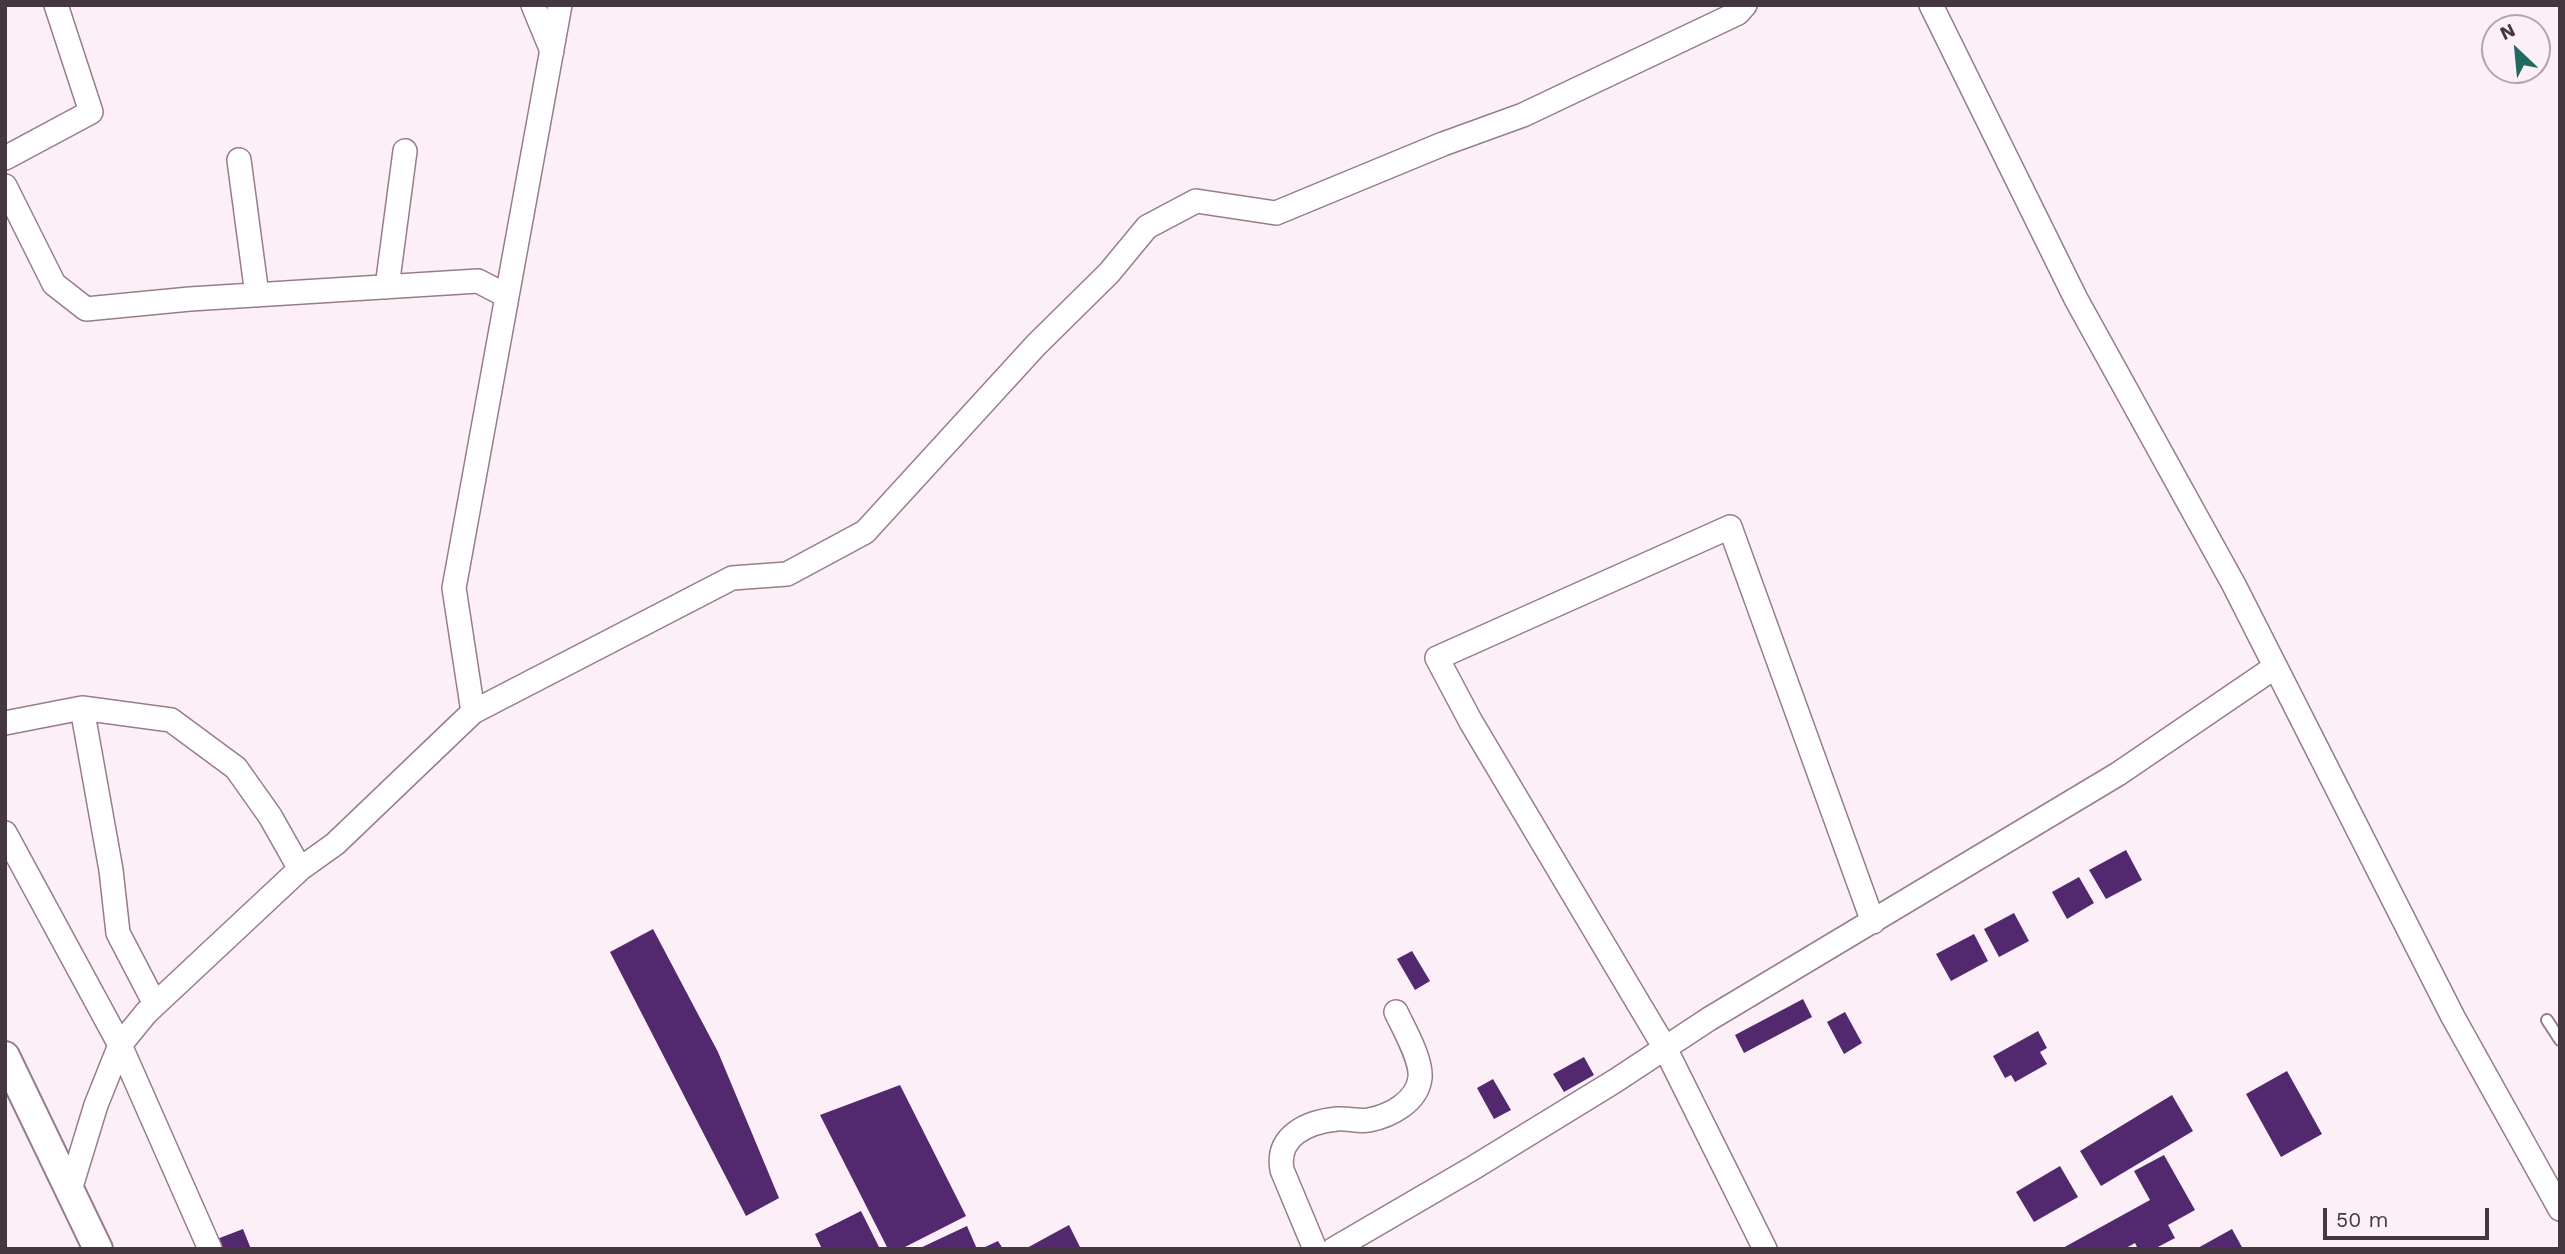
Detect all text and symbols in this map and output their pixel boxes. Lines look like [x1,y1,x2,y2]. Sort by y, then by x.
north arrow [2481,14,2551,84]
text: N [2496,18,2519,45]
scale bar [2327,1194,2493,1238]
text: 50 m [2336,1207,2388,1232]

